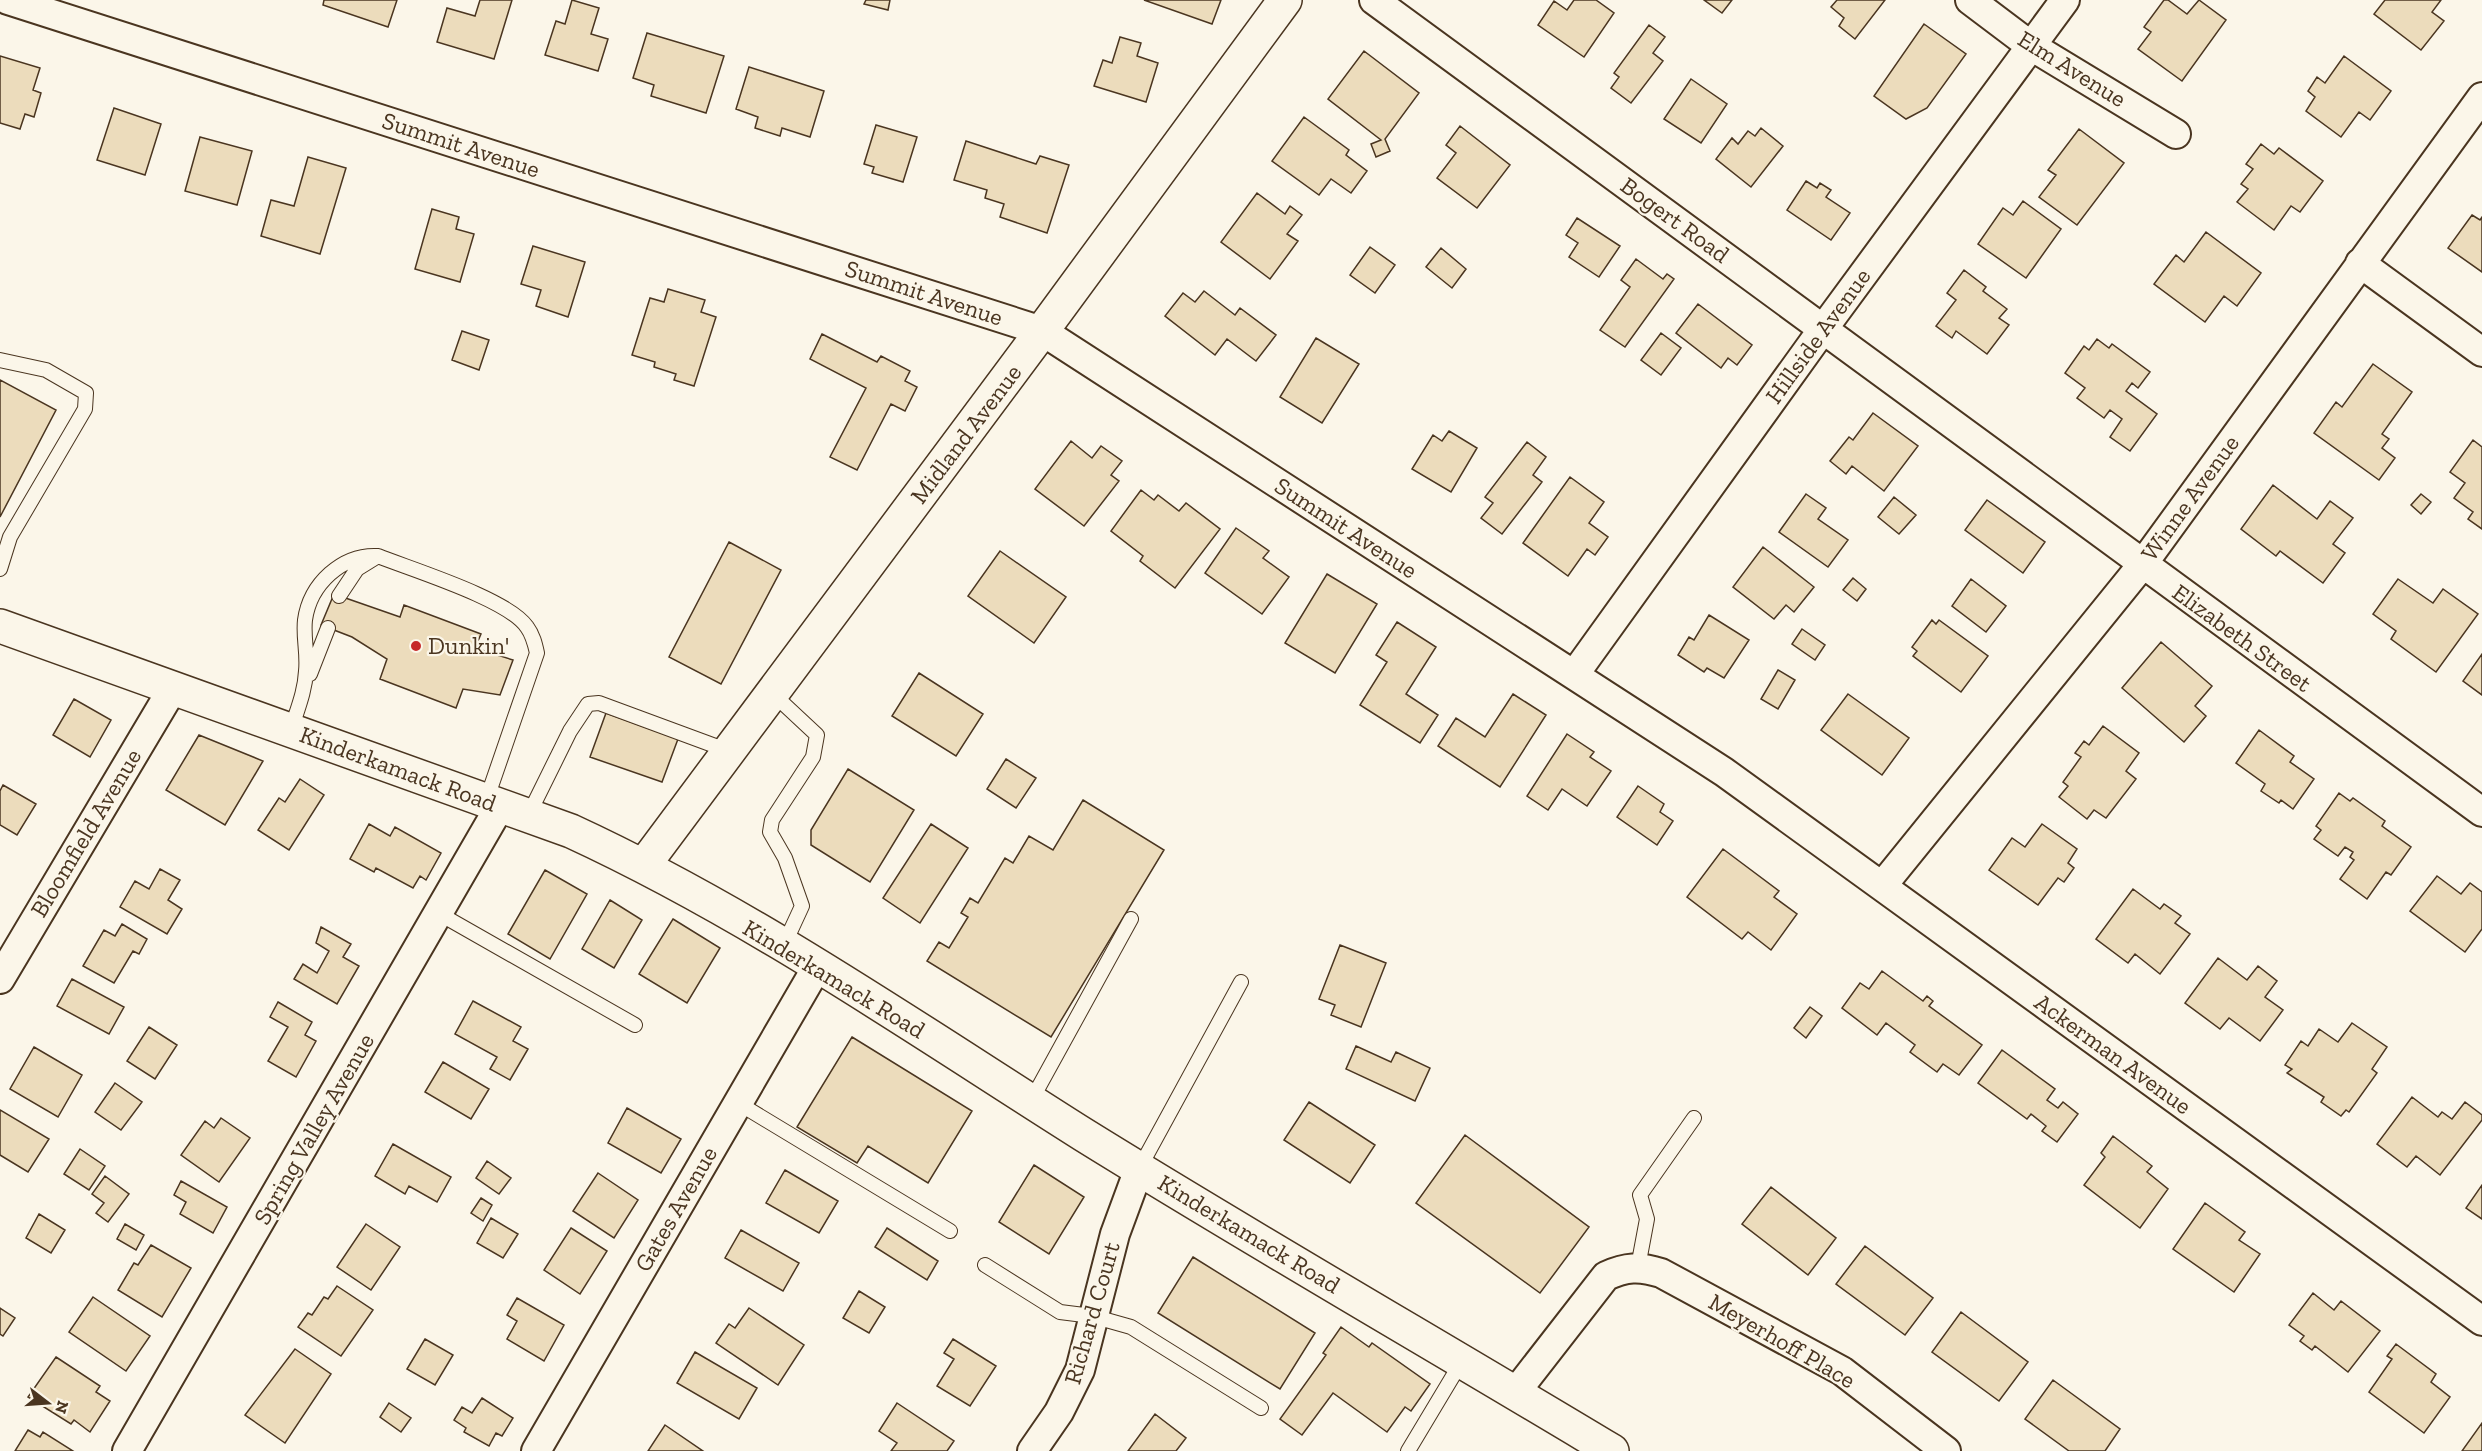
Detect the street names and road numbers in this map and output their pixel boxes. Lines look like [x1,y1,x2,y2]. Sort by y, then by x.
street label: Elm Avenue [2013,24,2132,113]
street label: Summit Avenue [379,105,544,184]
street label: Bogert Road [1615,170,1735,269]
street label: Summit Avenue [842,253,1007,332]
street label: Hillside Avenue [1759,262,1876,409]
street label: Midland Avenue [904,358,1027,509]
street label: Winne Avenue [2134,429,2245,566]
street label: Summit Avenue [1270,471,1423,584]
street label: Elizabeth Street [2167,577,2318,698]
street label: Kinderkamack Road [296,719,501,818]
street label: Bloomfield Avenue [24,743,147,922]
street label: Kinderkamack Road [738,913,931,1044]
street label: Ackerman Avenue [2029,987,2197,1120]
street label: Spring Valley Avenue [247,1028,380,1230]
street label: Gates Avenue [628,1141,723,1276]
street label: Kinderkamack Road [1153,1168,1346,1299]
street label: Richard Court [1057,1238,1126,1387]
street label: Meyerhoff Place [1704,1287,1861,1394]

